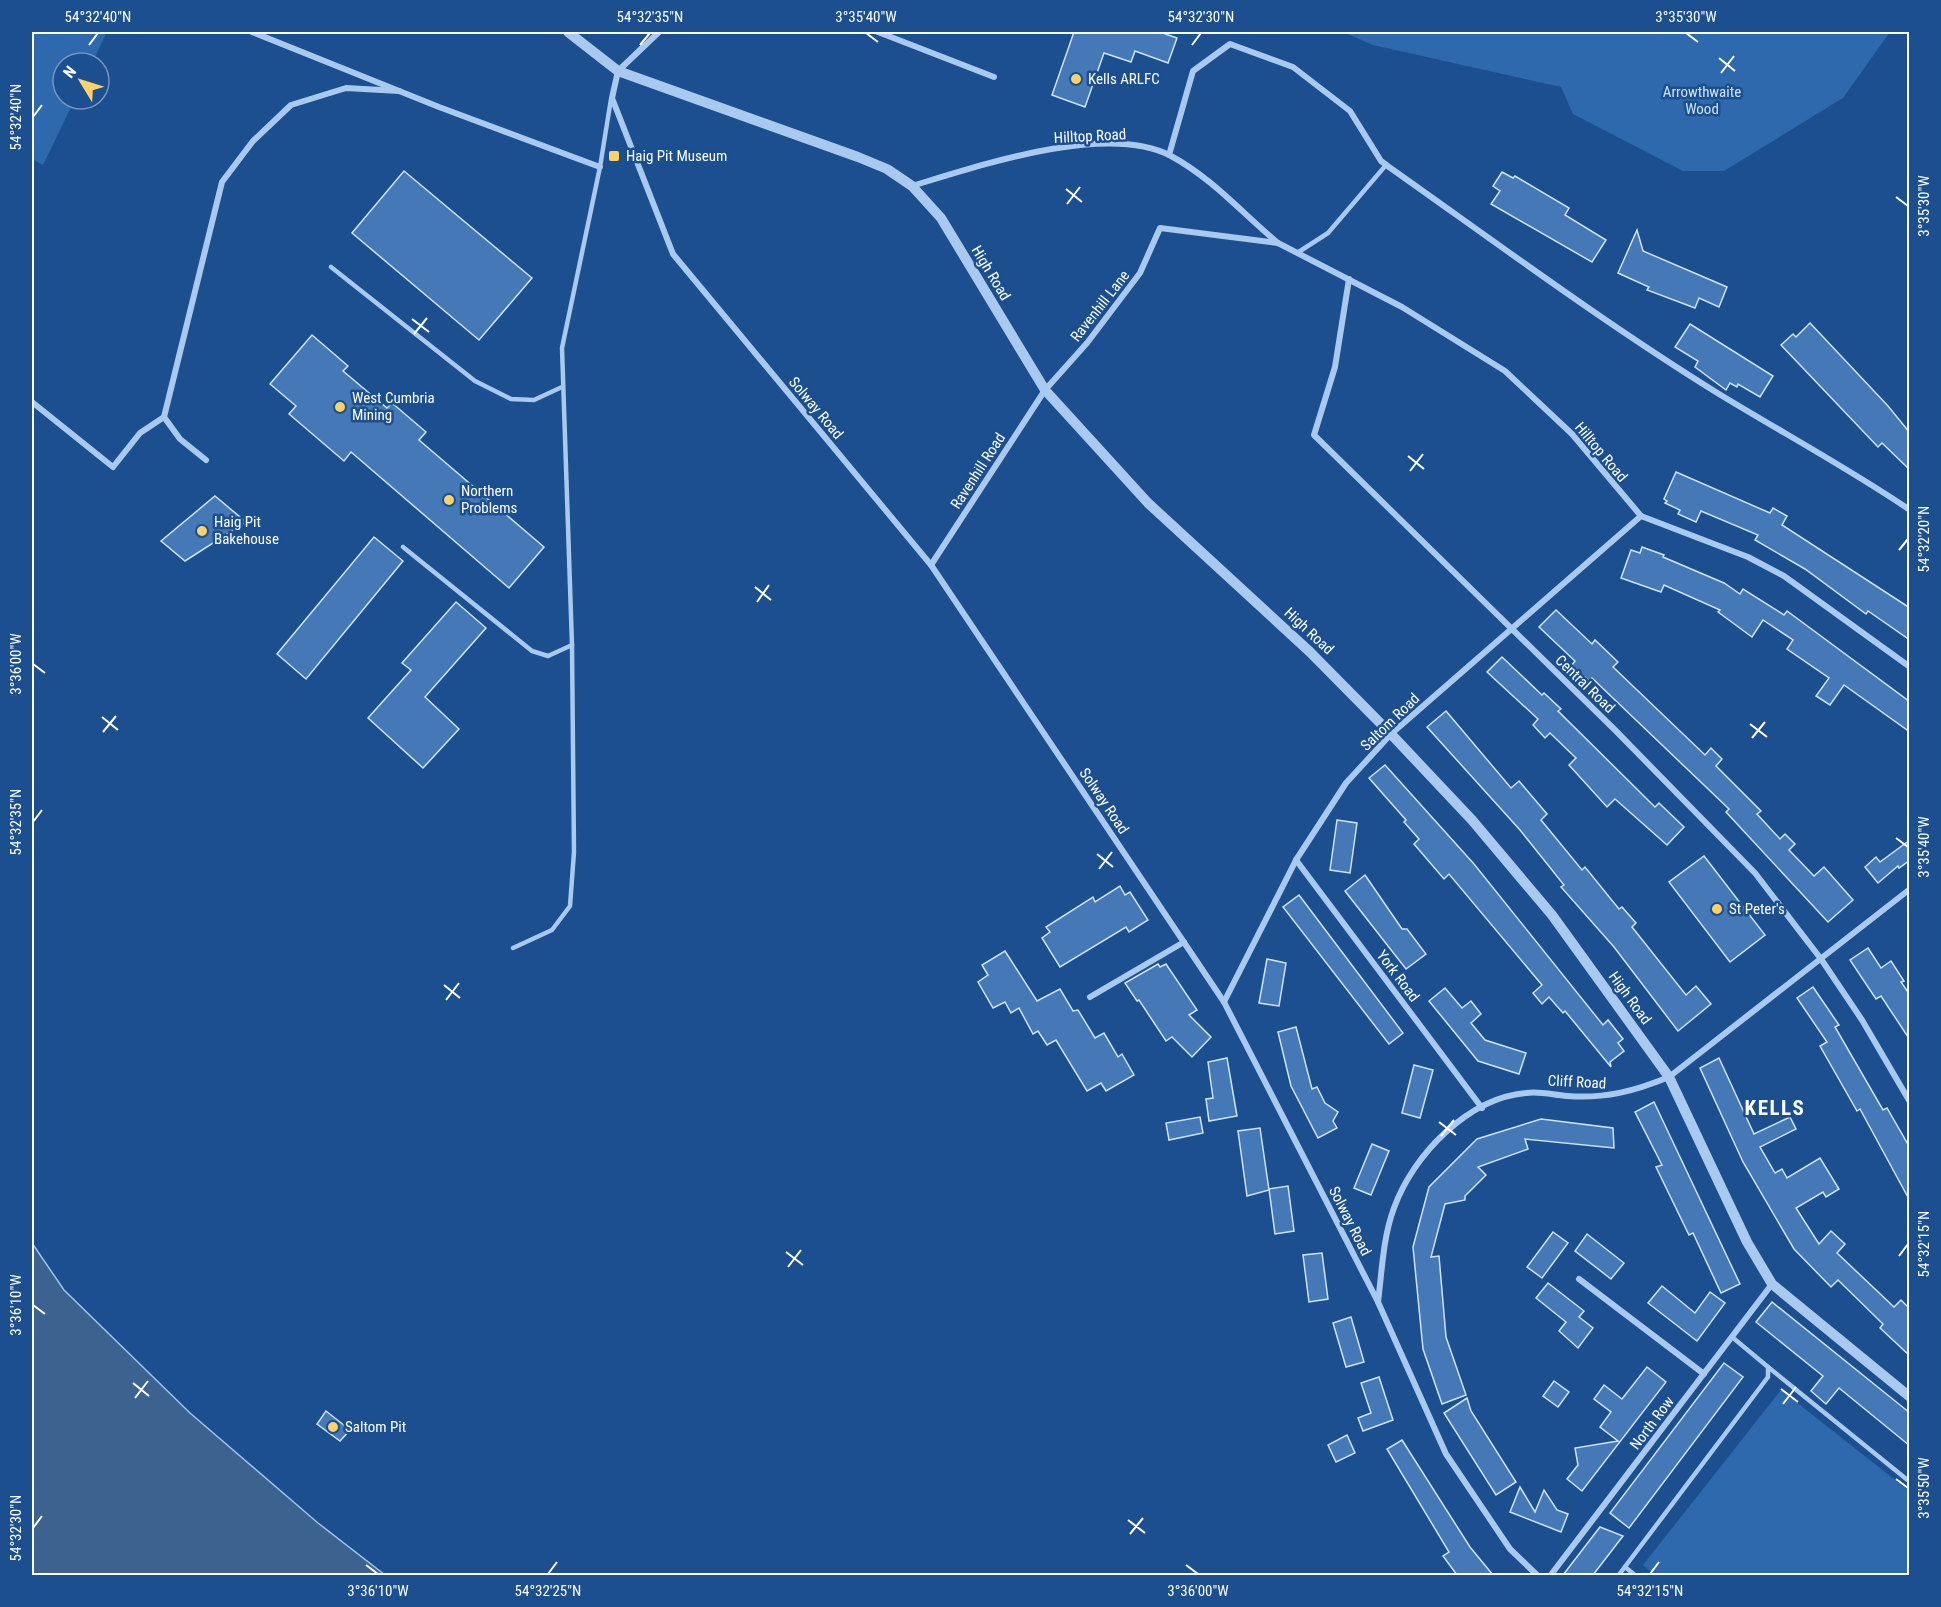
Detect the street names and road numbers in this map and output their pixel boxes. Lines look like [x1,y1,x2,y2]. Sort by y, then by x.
street label: Hilltop Road [1053,125,1127,147]
street label: High Road [968,242,1014,304]
street label: Ravenhill Lane [1067,267,1133,345]
street label: Solway Road [785,373,847,443]
street label: Hilltop Road [1571,418,1631,486]
street label: Ravenhill Road [947,430,1009,512]
street label: High Road [1281,604,1337,658]
street label: Central Road [1552,651,1618,717]
street label: Saltom Road [1357,689,1423,755]
street label: Solway Road [1075,765,1133,837]
street label: York Road [1373,947,1423,1005]
street label: High Road [1605,968,1655,1028]
street label: Cliff Road [1547,1071,1607,1093]
street label: Solway Road [1325,1183,1375,1259]
street label: North Row [1626,1393,1678,1453]

